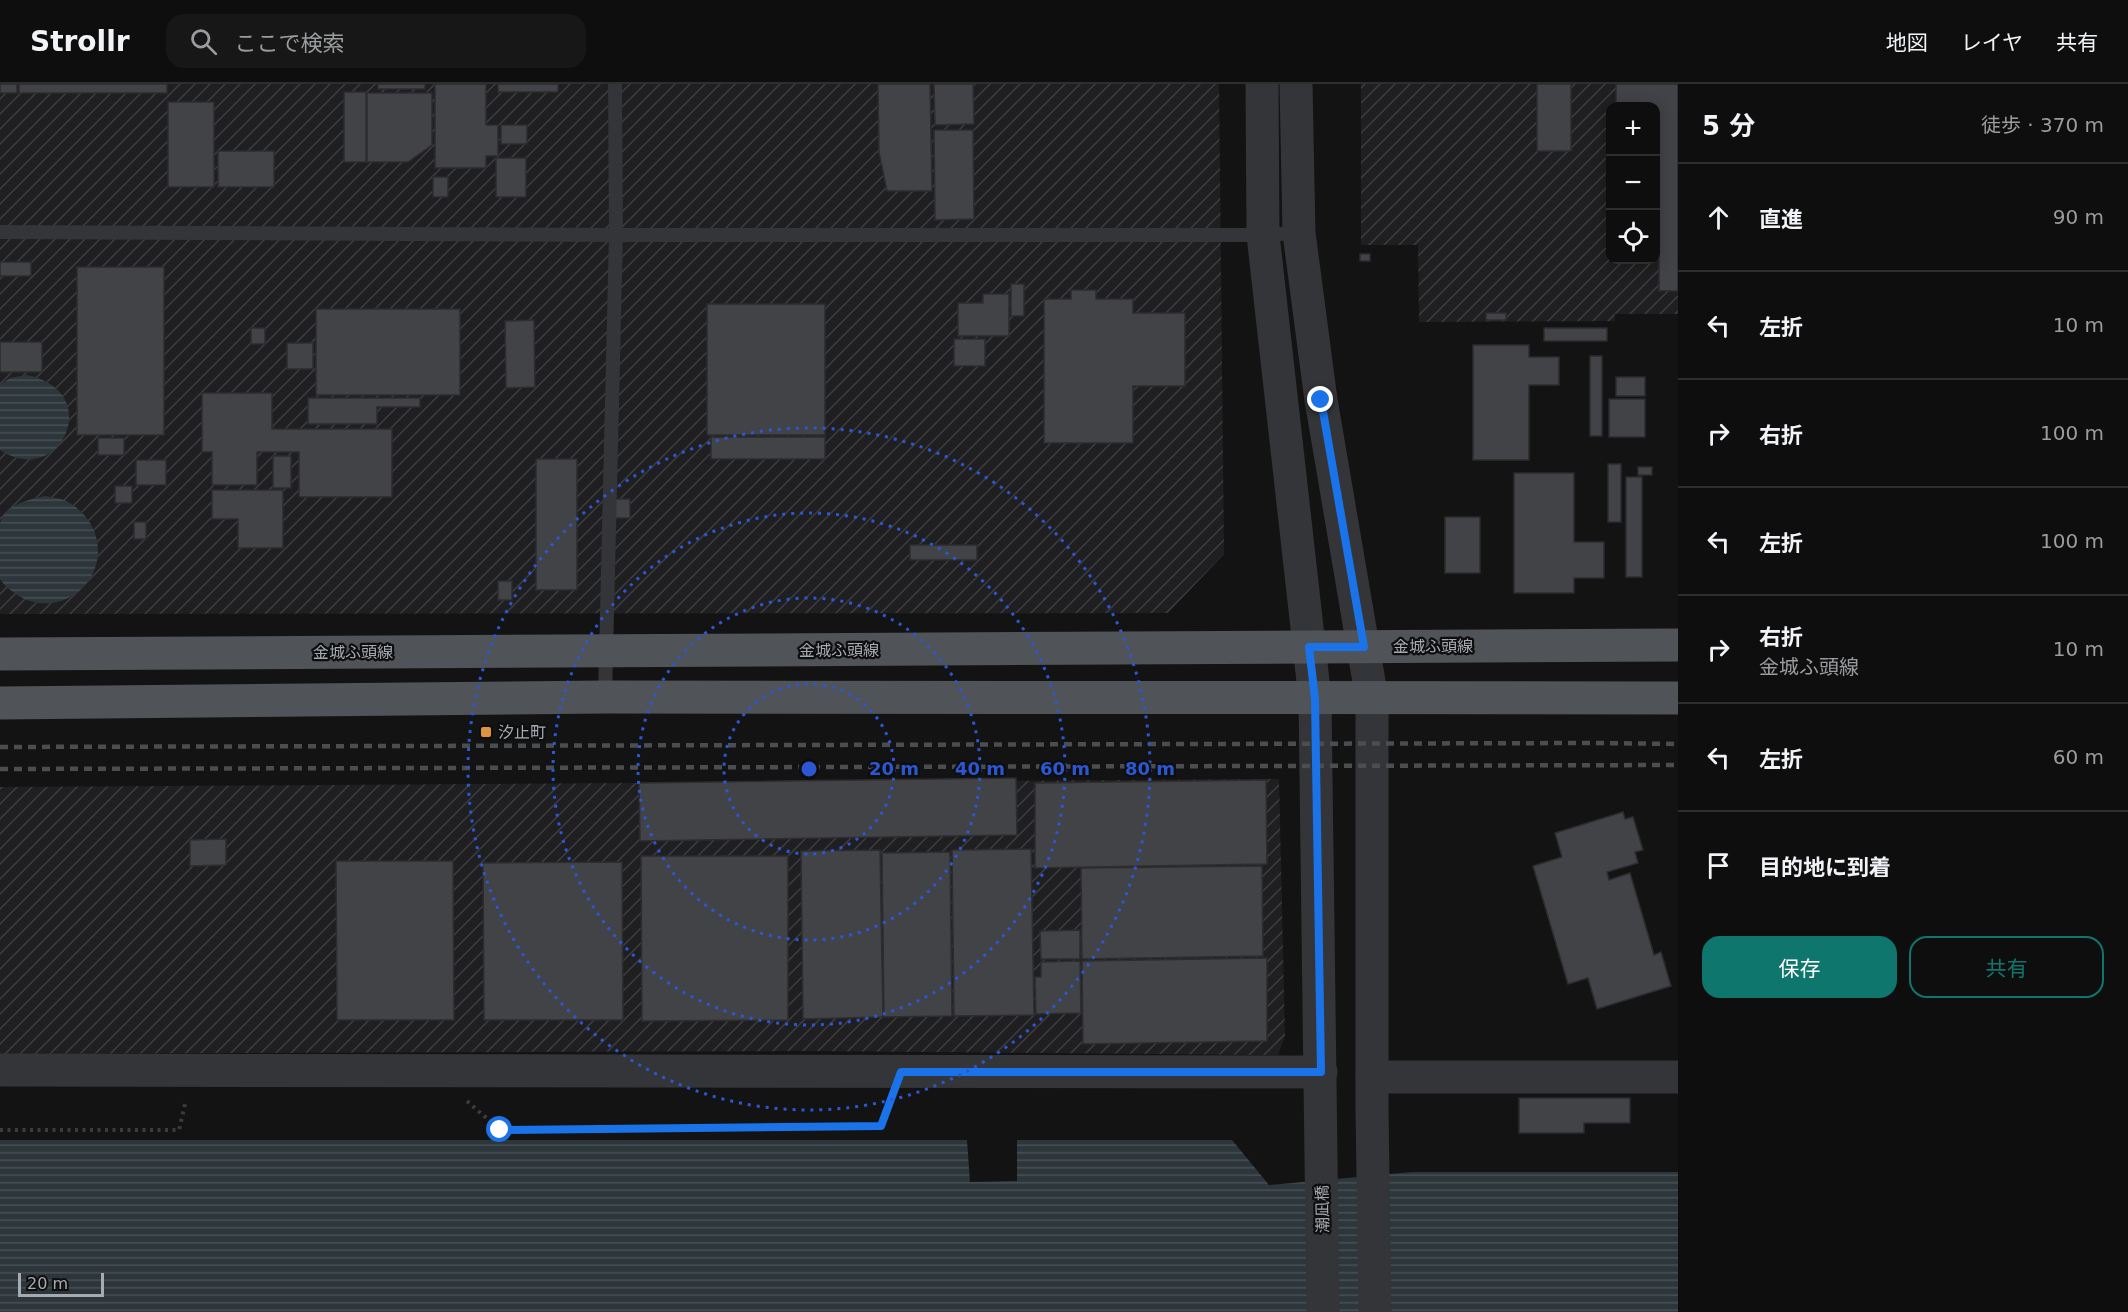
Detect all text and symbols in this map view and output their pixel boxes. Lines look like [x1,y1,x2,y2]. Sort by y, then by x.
search box [166,14,586,68]
text: Strollr [30,25,130,58]
icon: search [187,25,220,58]
text: ここで検索 [235,31,345,56]
text: 地図 [1886,31,1928,55]
text: レイヤ [1961,31,2023,55]
text: 共有 [2056,31,2098,55]
map controls [1606,102,1660,264]
button: + [1606,102,1660,156]
text: 5 分 [1702,111,1755,141]
text: 徒歩 · 370 m [1981,113,2104,137]
button: − [1606,156,1660,210]
icon: ahead [1702,201,1735,234]
text: 90 m [2053,205,2104,229]
text: 直進 [1759,207,1803,232]
button: locate [1606,210,1660,264]
icon: left [1702,309,1735,342]
text: 10 m [2053,313,2104,337]
text: 左折 [1759,315,1803,340]
route end [1307,386,1333,412]
icon: right [1702,417,1735,450]
text: 100 m [2040,421,2104,445]
text: 右折 [1759,423,1803,448]
icon: left [1702,525,1735,558]
text: 100 m [2040,529,2104,553]
text: 左折 [1759,531,1803,556]
text: 右折 [1759,625,1803,650]
icon: right [1702,633,1735,666]
street label: 金城ふ頭線 [1393,637,1473,656]
text: 10 m [2053,637,2104,661]
street label: 金城ふ頭線 [799,641,879,660]
street label: 金城ふ頭線 [313,643,393,662]
text: 金城ふ頭線 [1759,655,1859,679]
place label: 汐止町 [498,723,546,742]
marker: 汐止町 [479,725,493,739]
icon: left [1702,741,1735,774]
text: 60 m [2053,745,2104,769]
text: 左折 [1759,747,1803,772]
text: 20 m [869,758,919,779]
text: 40 m [955,758,1005,779]
text: 60 m [1040,758,1090,779]
text: 80 m [1125,758,1175,779]
centre of rings [799,759,819,779]
icon: arrive [1702,849,1735,882]
text: 目的地に到着 [1759,855,1891,880]
button: 保存 [1702,936,1897,998]
button: 共有 [1909,936,2104,998]
route start [486,1116,512,1142]
street label: 潮凪橋 [1313,1185,1332,1233]
scale bar [18,1270,104,1298]
text: 20 m [27,1274,68,1293]

